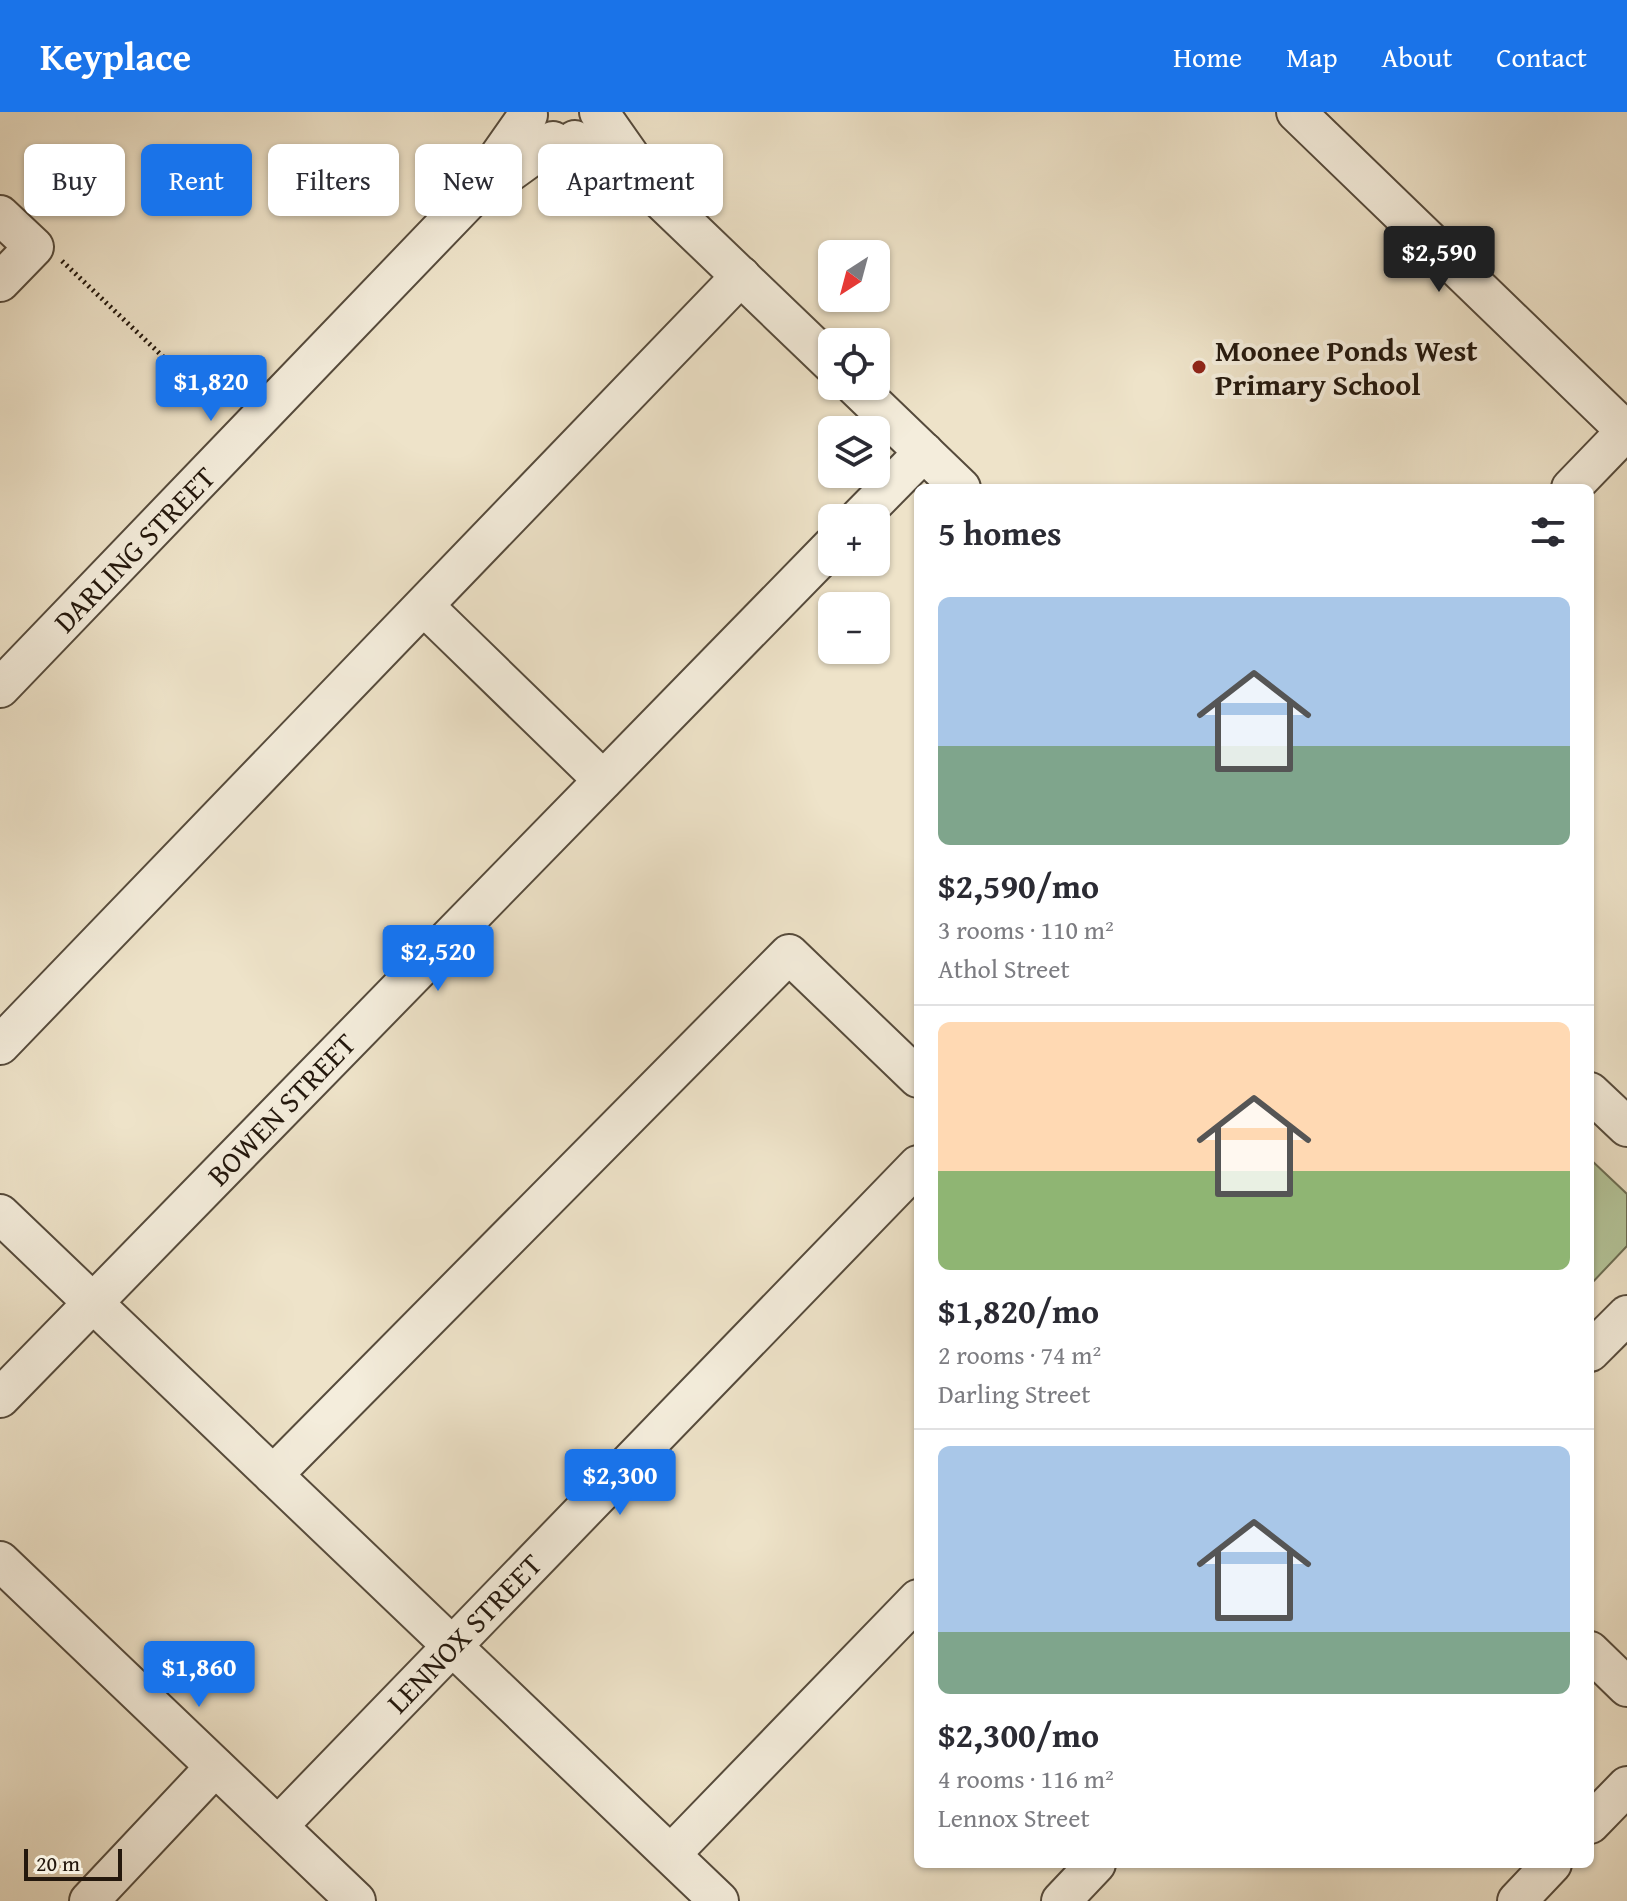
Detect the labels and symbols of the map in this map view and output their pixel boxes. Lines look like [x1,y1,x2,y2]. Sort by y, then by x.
pin: $2,590 [1374,226,1504,294]
north arrow [818,240,890,312]
place label: Moonee Ponds West Primary School [1215,328,1478,406]
pin: $1,820 [146,355,276,423]
marker: Moonee Ponds West Primary School [1190,358,1208,376]
street label: DARLING STREET [43,456,225,642]
pin: $2,520 [373,925,503,993]
street label: BOWEN STREET [196,1022,366,1196]
pin: $2,300 [555,1449,685,1517]
street label: LENNOX STREET [376,1543,552,1723]
pin: $1,860 [134,1641,264,1709]
scale bar [24,1845,122,1881]

